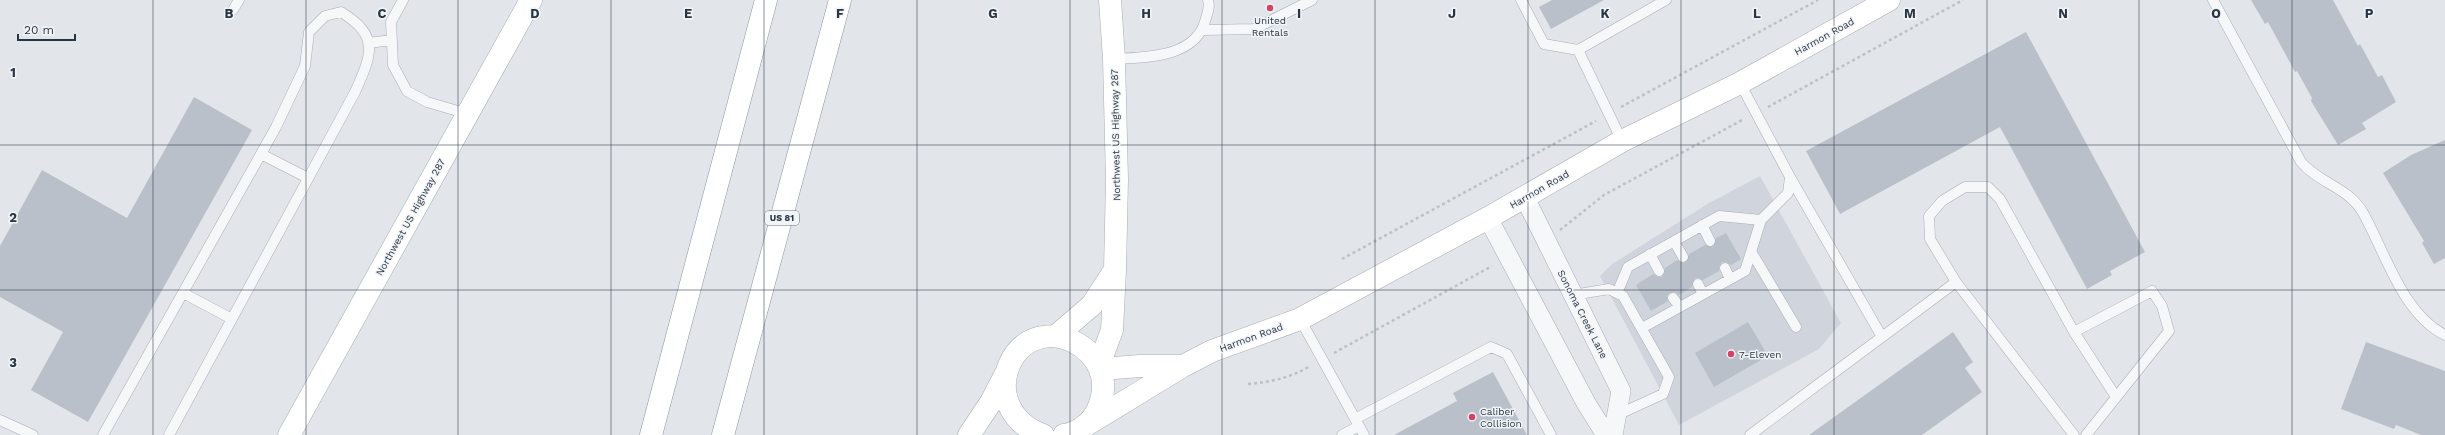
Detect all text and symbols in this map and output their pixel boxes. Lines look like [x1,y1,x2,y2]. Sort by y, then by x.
marker: United Rentals [1265,3,1275,13]
text: B [225,6,234,21]
text: C [378,6,387,21]
text: D [530,6,540,21]
text: E [684,6,692,21]
text: F [836,6,844,21]
text: G [988,6,998,21]
text: H [1141,6,1151,21]
text: I [1297,6,1301,21]
text: J [1448,6,1456,21]
text: K [1600,6,1610,21]
text: L [1753,6,1761,21]
text: M [1904,6,1916,21]
text: N [2058,6,2068,21]
text: O [2211,6,2221,21]
text: P [2365,6,2374,21]
place label: United Rentals [1252,15,1288,38]
street label: Harmon Road [1792,15,1856,57]
scale bar [18,16,75,42]
text: 20 m [24,23,54,37]
text: 1 [10,65,16,80]
street label: Northwest US Highway 287 [1109,69,1122,201]
street label: Northwest US Highway 287 [374,157,447,277]
street label: Harmon Road [1508,168,1571,211]
text: 2 [9,210,17,225]
road number: US 81 [765,211,799,225]
street label: Sonoma Creek Lane [1555,268,1610,360]
street label: Harmon Road [1218,321,1284,354]
marker: 7-Eleven [1726,349,1736,359]
place label: 7-Eleven [1739,349,1781,360]
text: 3 [9,355,17,370]
place label: Caliber Collision [1480,406,1522,429]
marker: Caliber Collision [1467,412,1477,422]

